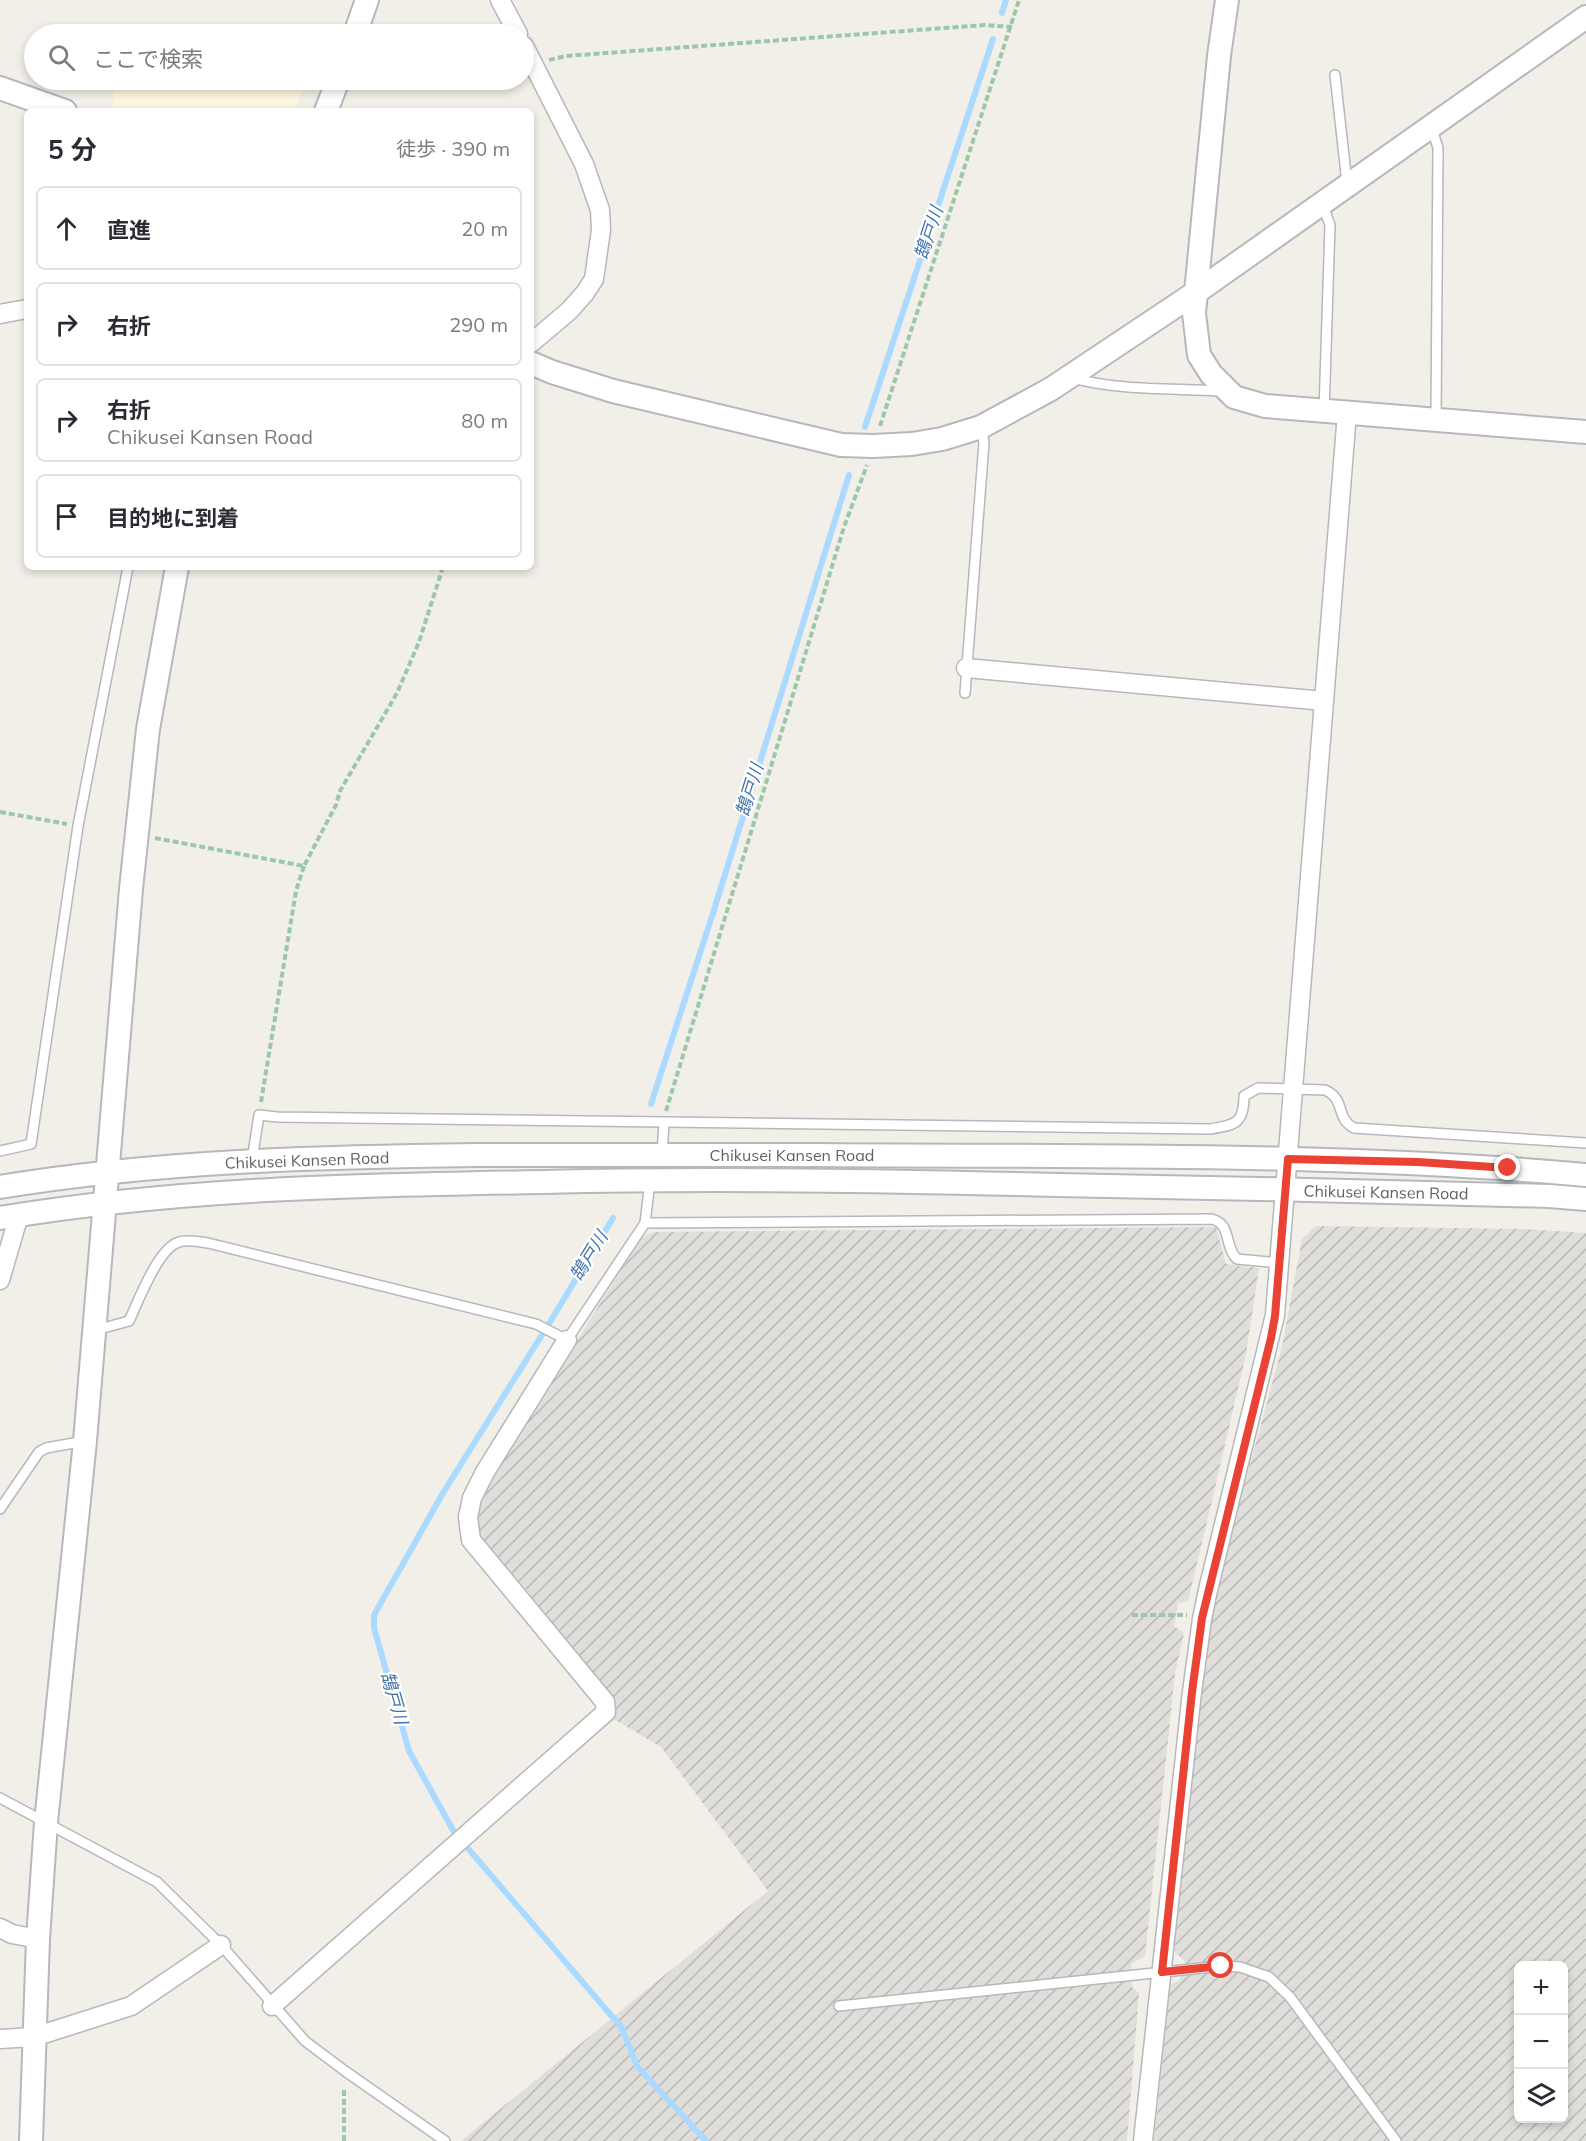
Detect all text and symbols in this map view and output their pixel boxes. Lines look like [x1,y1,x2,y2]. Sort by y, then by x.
search box [24,24,534,90]
icon: search [45,41,78,74]
text: ここで検索 [93,45,203,73]
text: 5 分 [48,133,97,166]
text: 徒歩 · 390 m [396,136,510,161]
water label: 鵠戸川 [909,202,948,262]
icon: ahead [50,212,83,245]
text: 直進 [107,216,151,244]
text: 20 m [461,216,508,241]
icon: right [50,308,83,341]
text: 右折 [107,312,151,340]
text: 290 m [449,312,508,337]
text: 右折 [107,396,151,424]
icon: right [50,404,83,437]
text: 80 m [461,408,508,433]
text: Chikusei Kansen Road [107,424,313,449]
icon: arrive [50,500,83,533]
text: 目的地に到着 [107,504,239,532]
water label: 鵠戸川 [731,759,769,819]
street label: Chikusei Kansen Road [710,1145,874,1165]
street label: Chikusei Kansen Road [224,1147,390,1173]
route end [1494,1154,1520,1180]
street label: Chikusei Kansen Road [1303,1181,1469,1203]
water label: 鵠戸川 [565,1225,614,1285]
water label: 鵠戸川 [376,1669,414,1729]
route start [1207,1952,1233,1978]
map controls [1514,1961,1568,2123]
button: + [1514,1961,1568,2015]
button: − [1514,2015,1568,2069]
button: layers [1514,2069,1568,2123]

